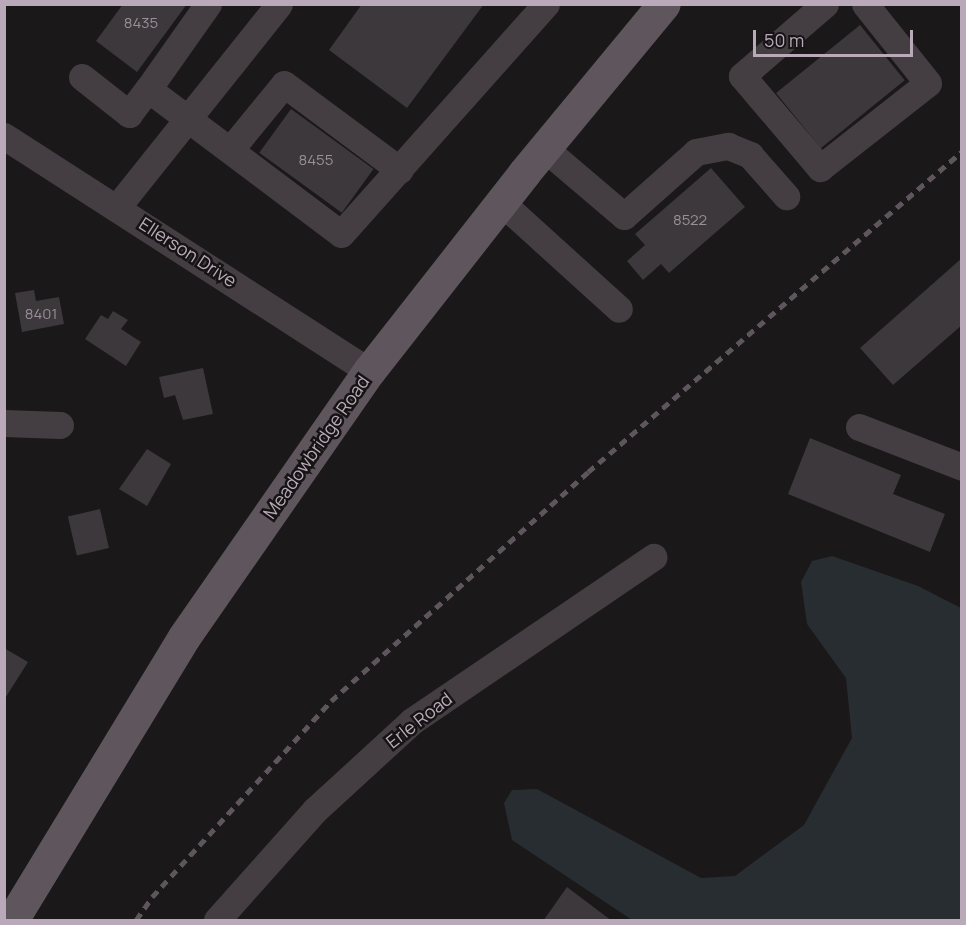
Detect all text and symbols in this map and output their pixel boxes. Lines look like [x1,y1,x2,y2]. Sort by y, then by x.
house number: 8435 [124,14,158,32]
scale bar [756,18,916,56]
text: 50 m [764,28,804,52]
house number: 8455 [299,151,333,169]
house number: 8522 [673,211,707,229]
street label: Ellerson Drive [135,213,241,291]
house number: 8401 [25,305,57,323]
street label: Meadowbridge Road [258,371,374,523]
street label: Erle Road [382,688,456,752]

